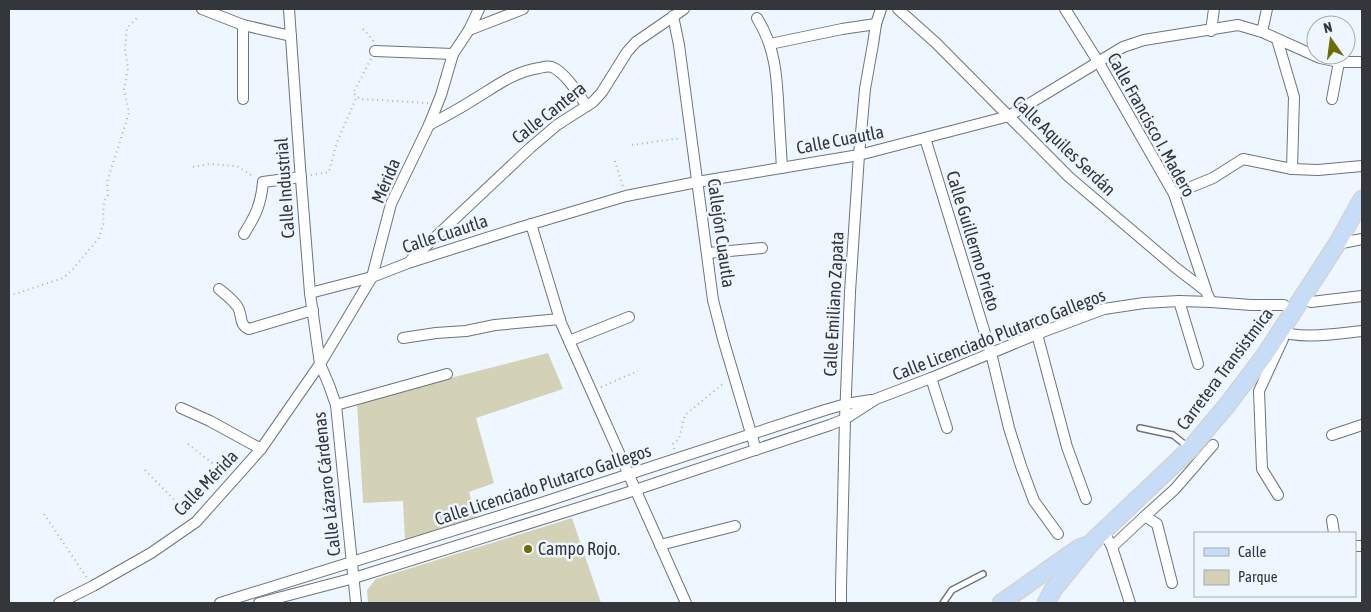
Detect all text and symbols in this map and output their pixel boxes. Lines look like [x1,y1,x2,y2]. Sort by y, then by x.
north arrow [1306,15,1356,65]
text: N [1322,19,1334,36]
street label: Calle Francisco I. Madero [1103,49,1200,200]
street label: Calle Cantera [507,77,590,148]
street label: Calle Aquiles Serdán [1009,91,1120,200]
street label: Calle Cuautla [794,121,885,158]
street label: Calle Industrial [270,137,299,239]
street label: Mérida [367,155,404,206]
street label: Calle Guillermo Prieto [942,168,1005,313]
street label: Callejón Cuautla [703,177,740,289]
street label: Calle Cuautla [399,210,490,257]
street label: Calle Emiliano Zapata [819,231,848,377]
street label: Calle Licenciado Plutarco Gallegos [889,284,1108,385]
street label: Carretera Transistmica [1172,304,1277,434]
street label: Calle Lázaro Cárdenas [308,411,345,557]
street label: Calle Licenciado Plutarco Gallegos [432,440,654,529]
street label: Calle Mérida [169,445,242,520]
legend [1194,532,1356,597]
place label: Campo Rojo. [538,538,620,559]
marker: Campo Rojo. [522,543,534,555]
text: Calle [1238,543,1267,560]
text: Parque [1238,568,1278,585]

